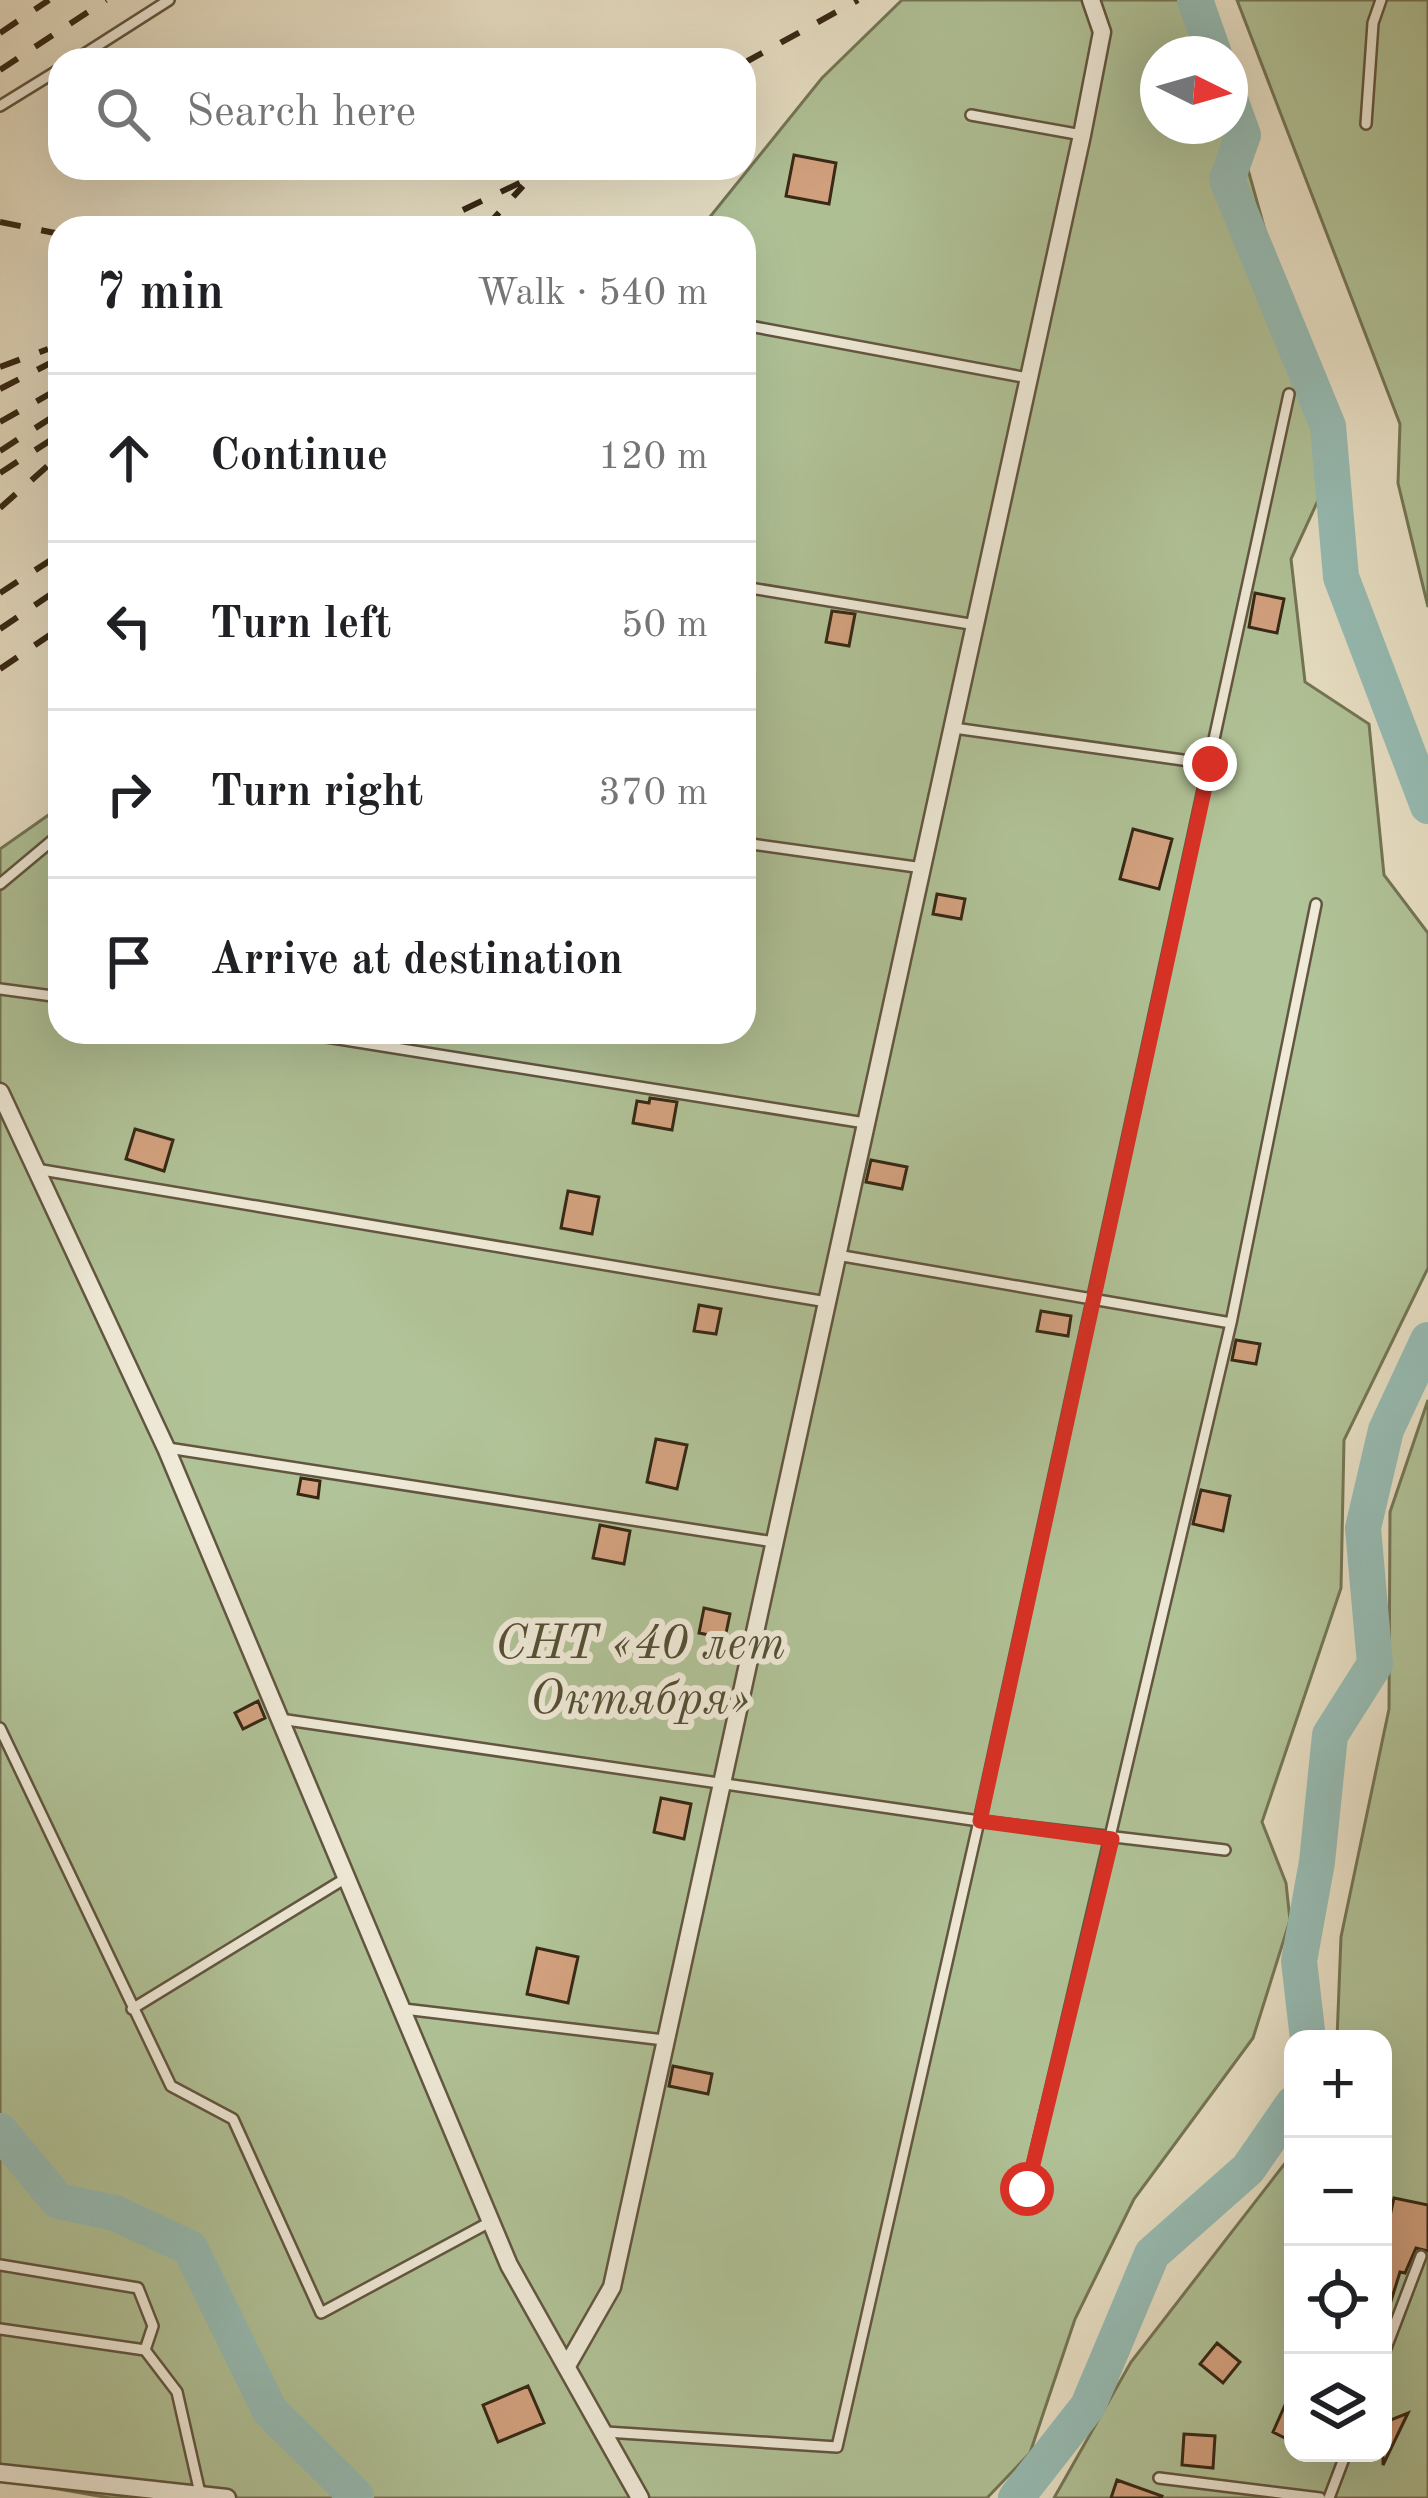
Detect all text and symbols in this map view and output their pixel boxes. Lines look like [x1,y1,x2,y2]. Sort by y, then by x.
north arrow [1140,36,1248,144]
search box [48,48,756,180]
icon: search [90,81,156,147]
text: Search here [186,91,416,136]
text: 7 min [96,269,224,320]
text: Walk · 540 m [477,274,708,313]
icon: ahead [96,425,162,491]
text: Continue [210,435,388,480]
text: 120 m [598,438,708,477]
icon: left [96,593,162,659]
text: Turn left [210,603,391,648]
text: 50 m [621,606,708,645]
route end [1183,737,1237,791]
icon: right [96,761,162,827]
text: Turn right [210,771,423,816]
text: 370 m [598,774,708,813]
icon: arrive [96,929,162,995]
text: Arrive at destination [210,939,623,984]
park label: СНТ «40 лет Октября» [495,1621,785,1724]
map controls [1284,2030,1392,2462]
button: + [1284,2030,1392,2138]
button: − [1284,2138,1392,2246]
route start [1000,2162,1054,2216]
button: locate [1284,2246,1392,2354]
button: layers [1284,2354,1392,2462]

